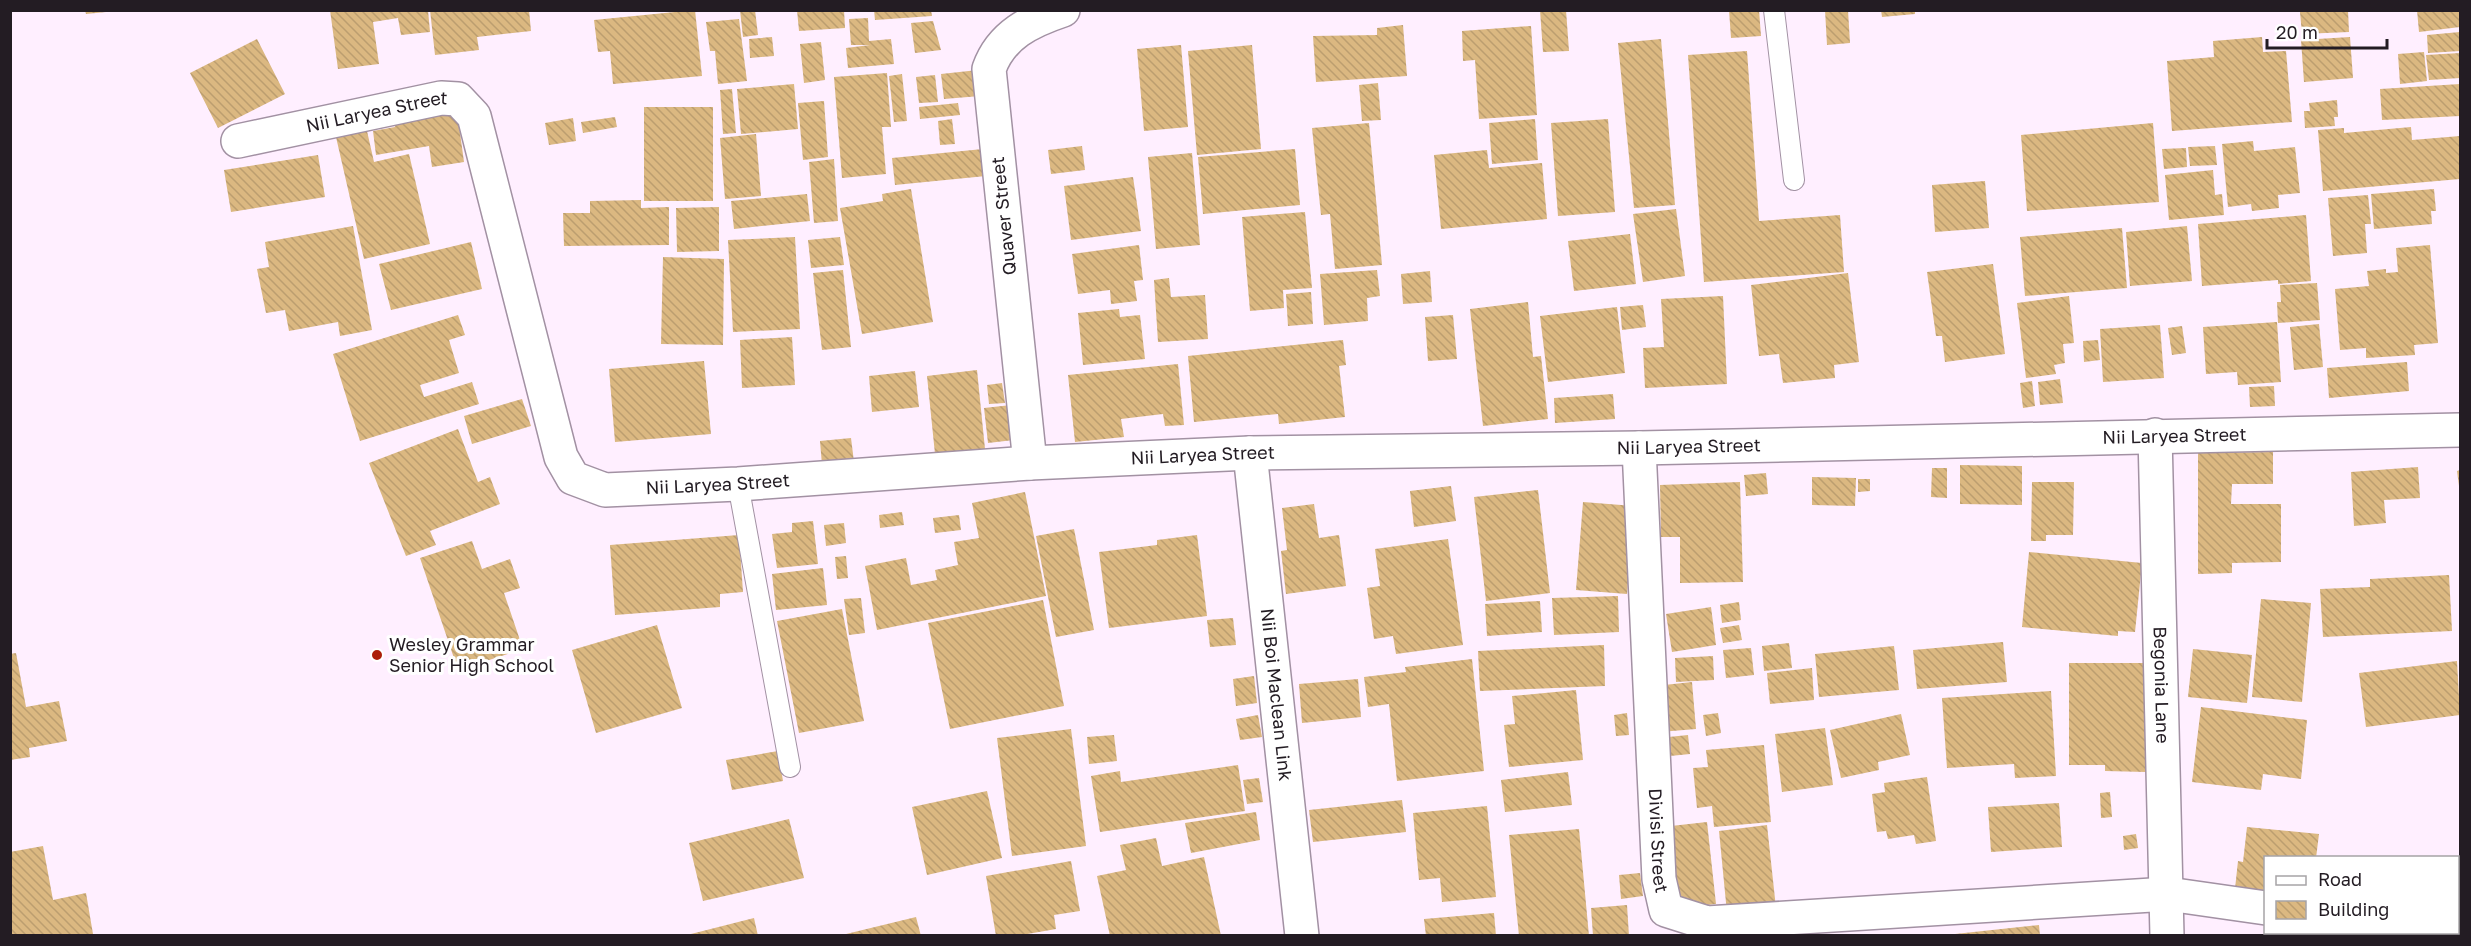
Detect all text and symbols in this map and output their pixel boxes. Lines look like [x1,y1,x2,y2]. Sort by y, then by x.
scale bar [2267,12,2387,50]
text: 20 m [2276,21,2318,43]
street label: Nii Laryea Street [304,86,448,136]
street label: Quaver Street [986,156,1020,276]
street label: Nii Laryea Street [2102,423,2247,448]
street label: Nii Laryea Street [1616,433,1761,458]
street label: Nii Laryea Street [1130,441,1275,468]
street label: Nii Laryea Street [645,468,790,498]
street label: Nii Boi Maclean Link [1257,607,1297,782]
street label: Begonia Lane [2150,626,2174,744]
place label: Wesley Grammar Senior High School [389,633,554,676]
marker: Wesley Grammar Senior High School [370,648,384,662]
street label: Divisi Street [1645,788,1674,895]
legend [2264,856,2459,934]
text: Road [2318,868,2362,890]
text: Building [2318,898,2389,920]

